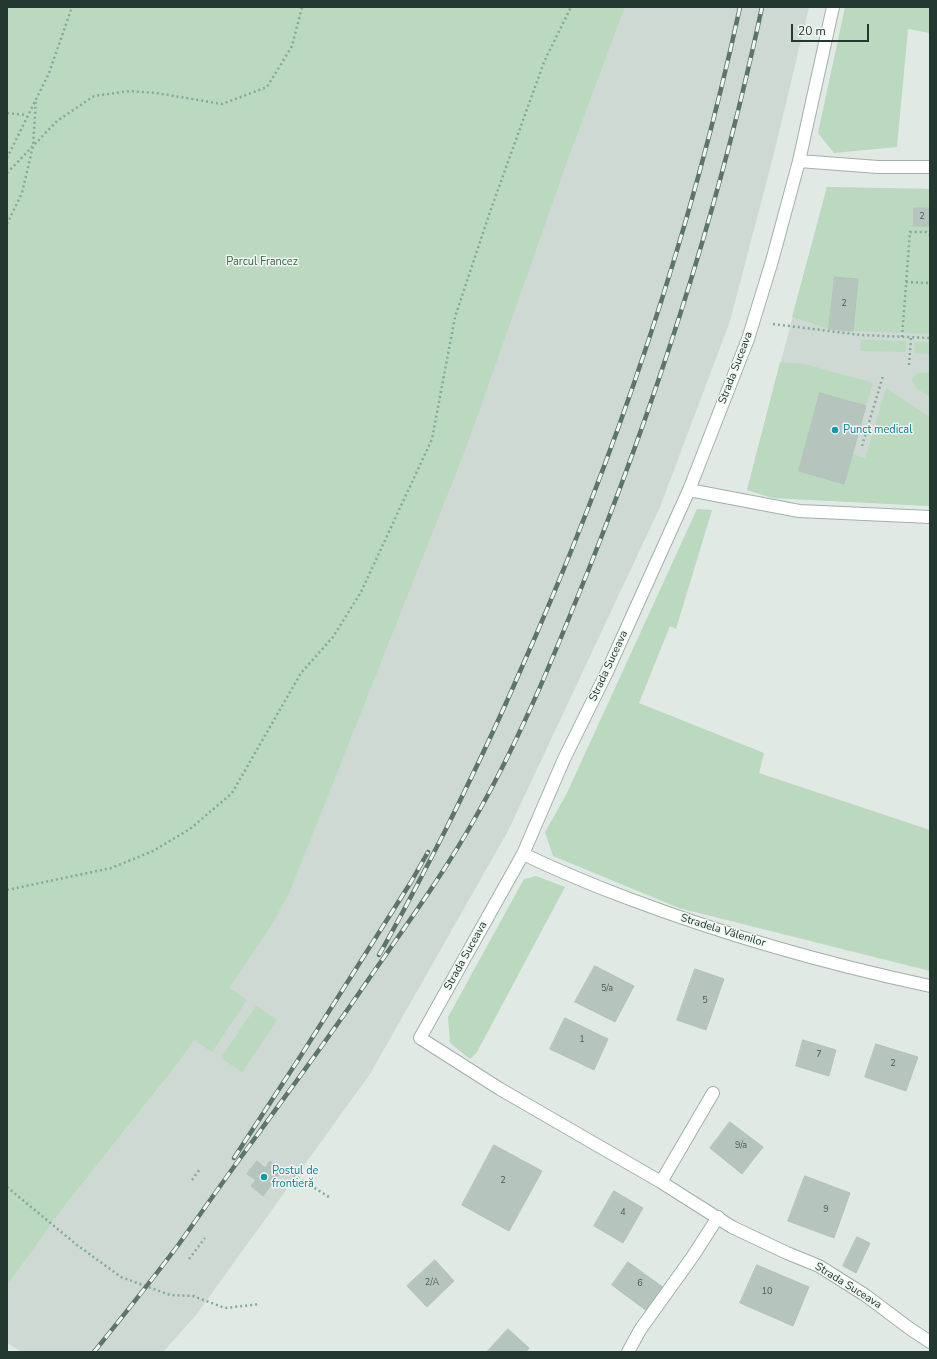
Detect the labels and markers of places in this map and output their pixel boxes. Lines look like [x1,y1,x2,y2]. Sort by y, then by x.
place label: Punct medical [843,423,912,437]
marker: Punct medical [830,425,840,435]
place label: Postul de frontieră [272,1164,318,1190]
marker: Postul de frontieră [259,1172,269,1182]

